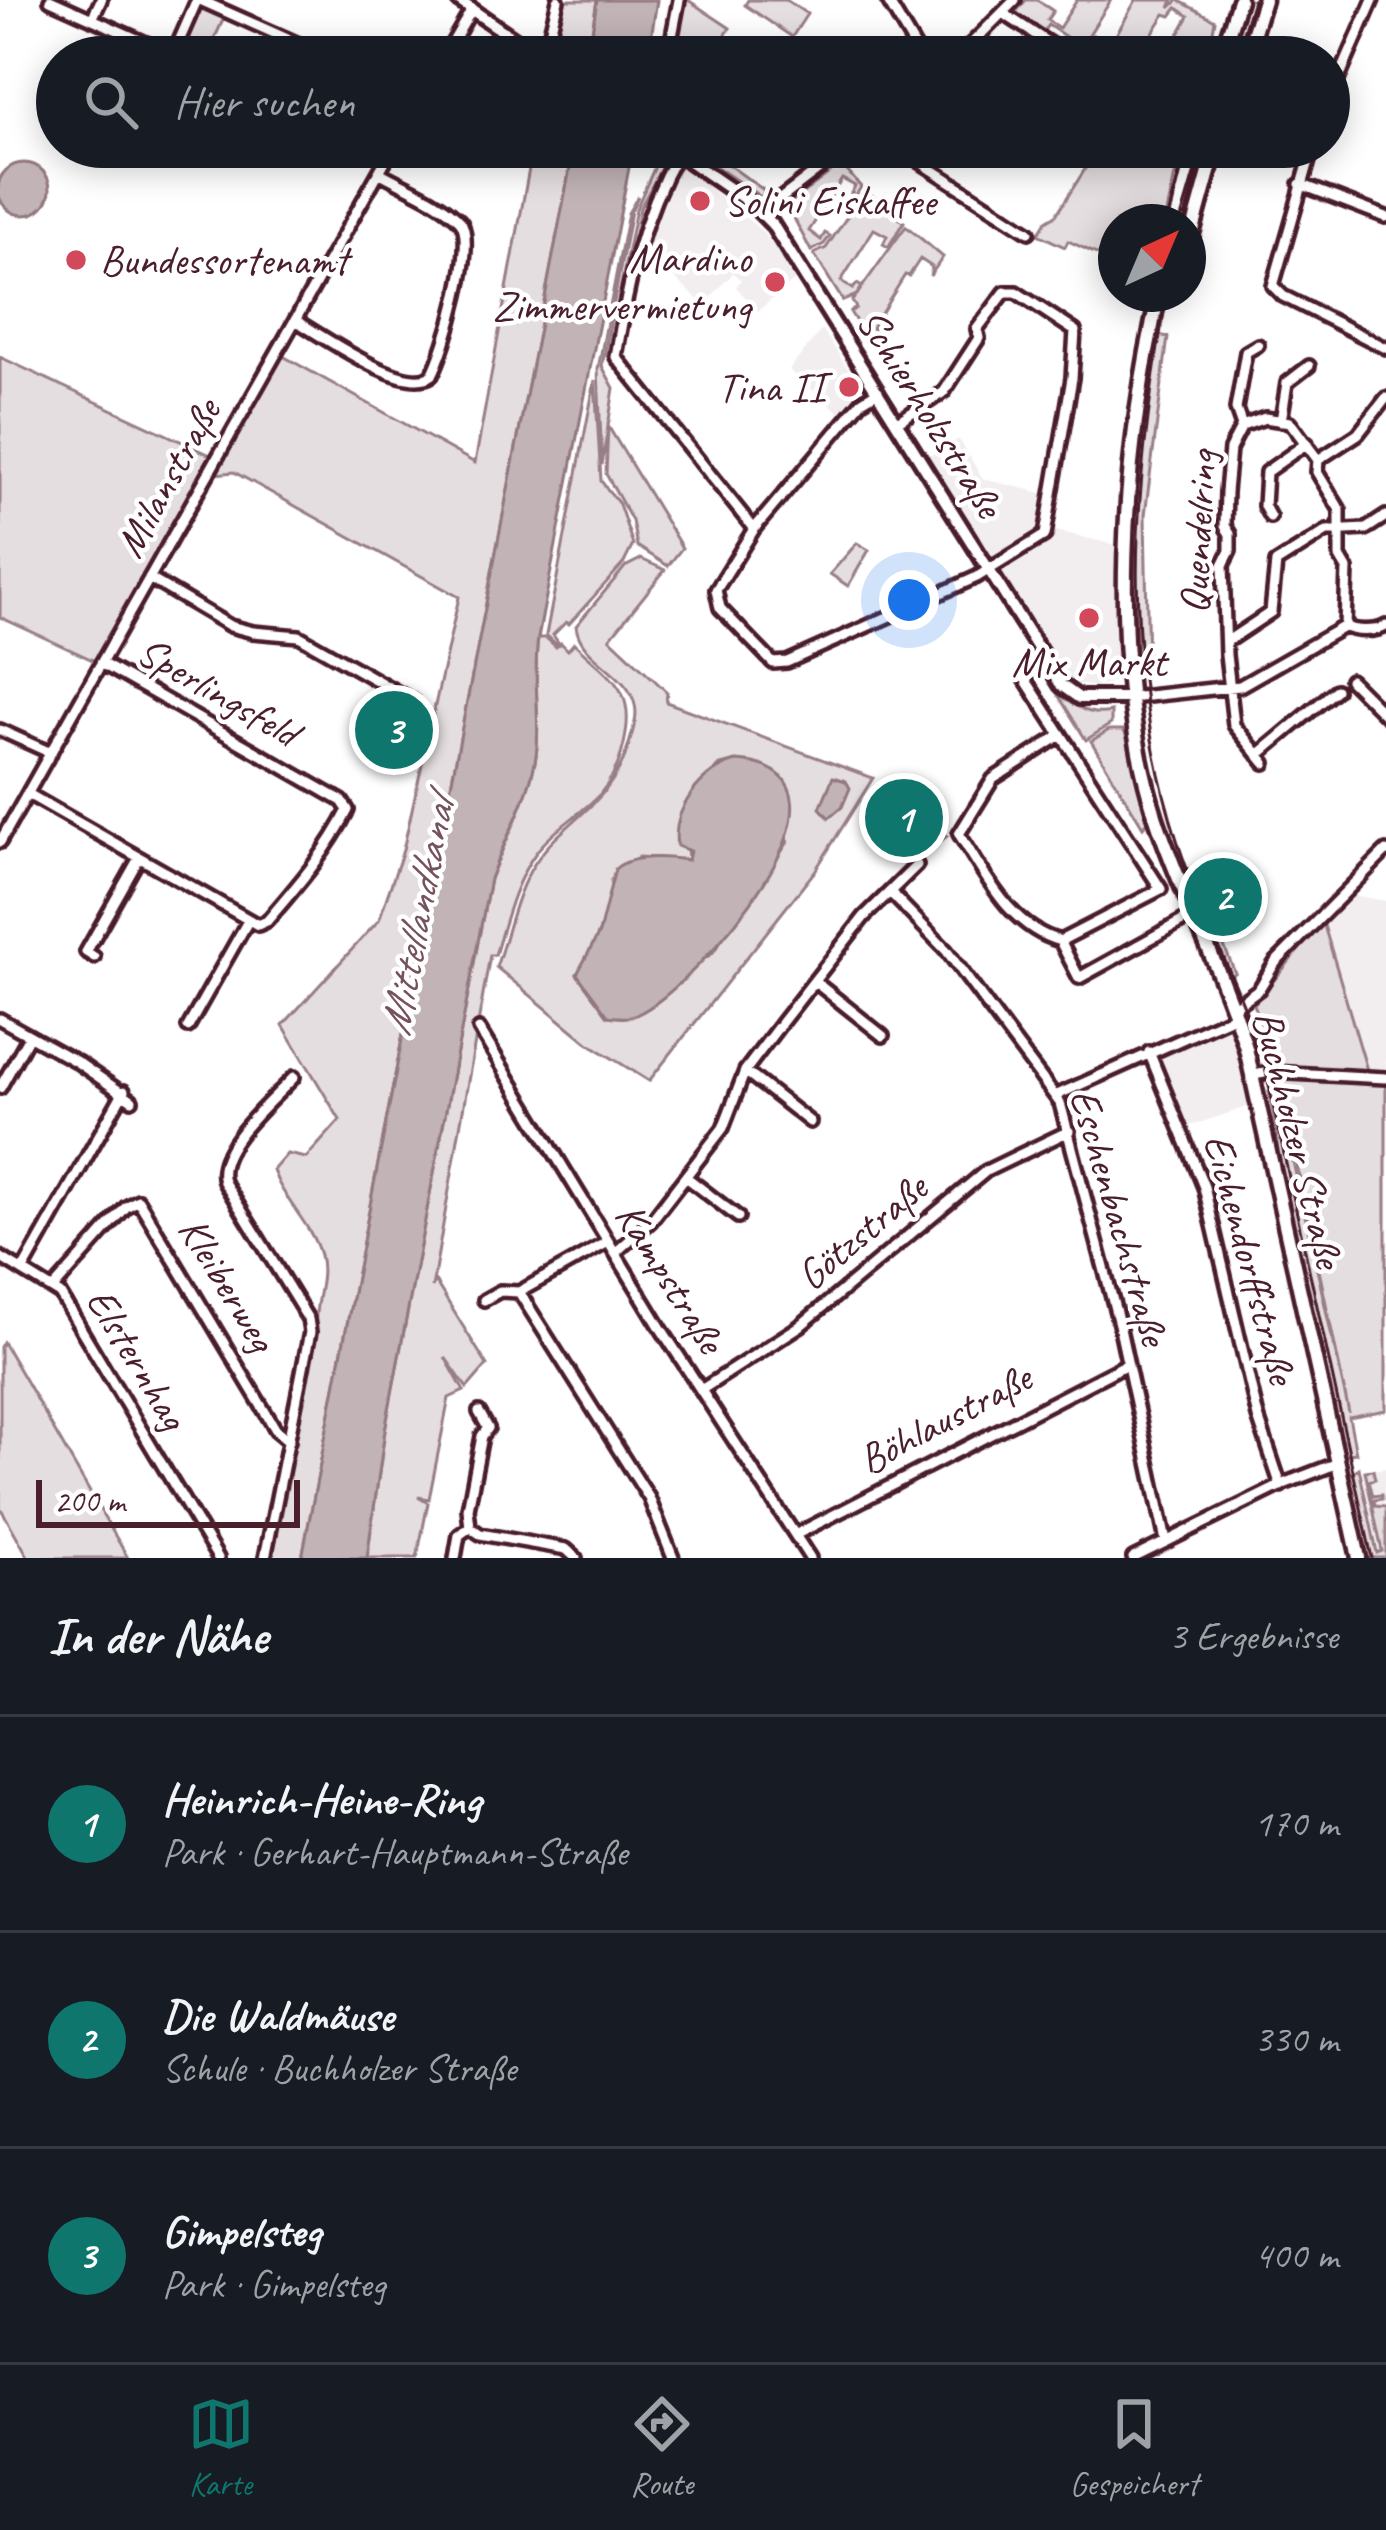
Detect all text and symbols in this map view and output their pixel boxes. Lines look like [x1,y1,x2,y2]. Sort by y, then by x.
search box [36,36,1350,168]
icon: search [78,69,144,135]
text: Hier suchen [174,74,354,131]
place label: Solini Eiskaffee [724,175,939,228]
marker: Solini Eiskaffee [687,188,713,214]
north arrow [1098,204,1206,312]
place label: Mardino Zimmervermietung [492,232,753,333]
place label: Bundessortenamt [100,234,353,287]
marker: Bundessortenamt [63,247,89,273]
marker: Mardino Zimmervermietung [762,269,788,295]
street label: Schierholzstraße [845,299,1017,530]
place label: Tina II [718,361,833,414]
marker: Tina II [836,374,862,400]
street label: Milanstraße [103,387,235,566]
street label: Quendelring [1167,447,1229,615]
your location [879,570,939,630]
marker: Mix Markt [1076,605,1102,631]
street label: Sperlingsfeld [128,625,313,762]
place label: Mix Markt [1012,636,1170,689]
pin: 3 [355,685,433,775]
pin: 1 [865,773,943,863]
water label: Mittellandkanal [366,780,471,1040]
pin: 2 [1184,852,1262,942]
street label: Buchholzer Straße [1240,1005,1356,1276]
street label: Eschenbachstraße [1057,1083,1182,1354]
street label: Eichendorffstraße [1191,1128,1310,1393]
street label: Götzstraße [786,1160,941,1302]
street label: Kampstraße [603,1193,739,1366]
street label: Kleiberweg [166,1207,289,1363]
street label: Elsternhag [74,1278,201,1441]
street label: Böhlaustraße [850,1350,1043,1487]
scale bar [36,1474,300,1527]
text: 200 m [54,1480,125,1522]
text: In der Nähe [48,1604,267,1668]
text: 3 Ergebnisse [1169,1612,1338,1661]
text: Heinrich-Heine-Ring [162,1771,481,1828]
text: 1 [78,1799,96,1848]
text: 170 m [1254,1799,1338,1848]
text: Park · Gerhart-Hauptmann-Straße [162,1828,627,1877]
text: Die Waldmäuse [162,1987,394,2044]
text: 2 [78,2015,96,2064]
text: 330 m [1254,2015,1338,2064]
text: Schule · Buchholzer Straße [162,2044,516,2093]
text: Gimpelsteg [162,2203,321,2260]
text: 3 [78,2231,96,2280]
text: 400 m [1254,2231,1338,2280]
text: Park · Gimpelsteg [162,2260,385,2309]
tab: Karte [188,2391,254,2505]
tab: Route [629,2391,695,2505]
tab: Gespeichert [1070,2391,1198,2505]

